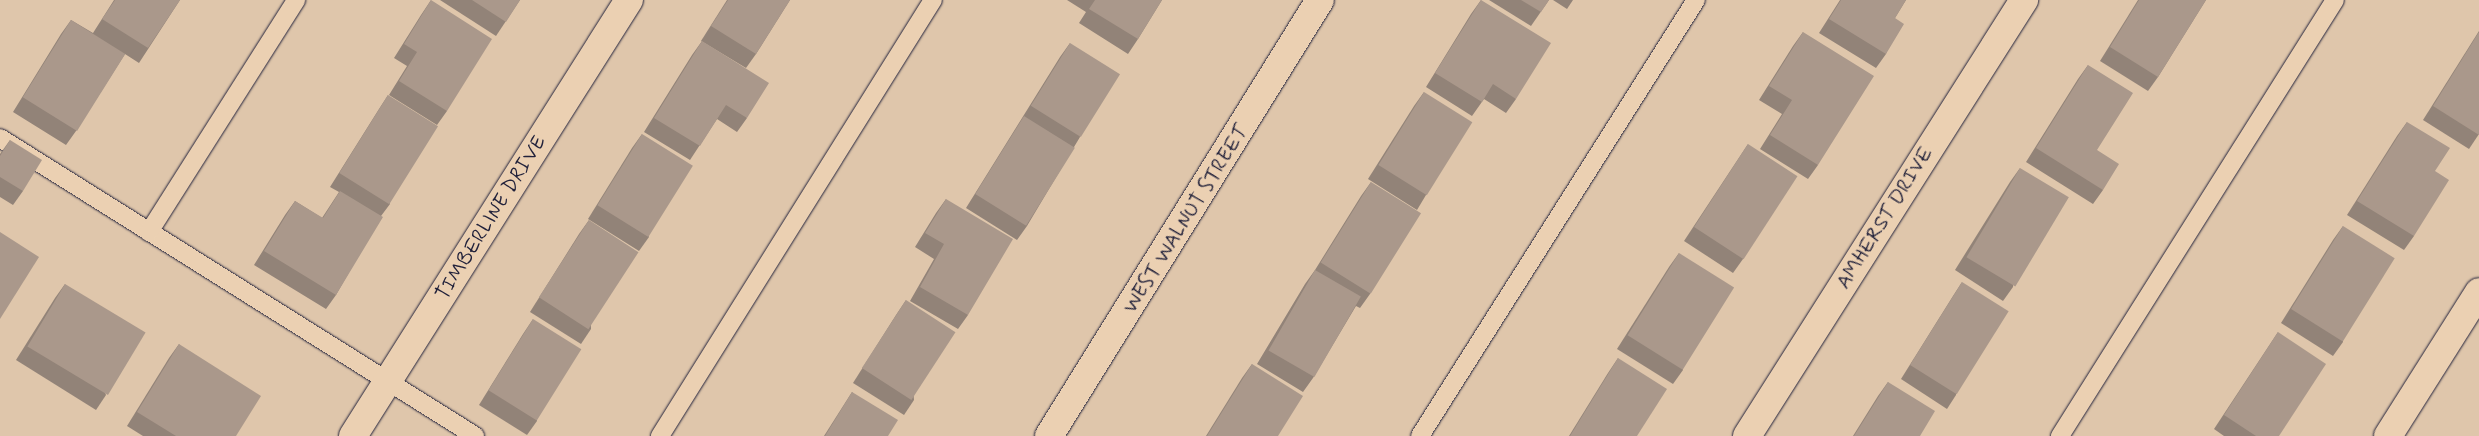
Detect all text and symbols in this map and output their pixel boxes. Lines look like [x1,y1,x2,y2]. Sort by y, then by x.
street label: WEST WALNUT STREET [1118,120,1254,318]
street label: TIMBERLINE DRIVE [430,131,552,305]
street label: AMHERST DRIVE [1831,142,1939,294]

